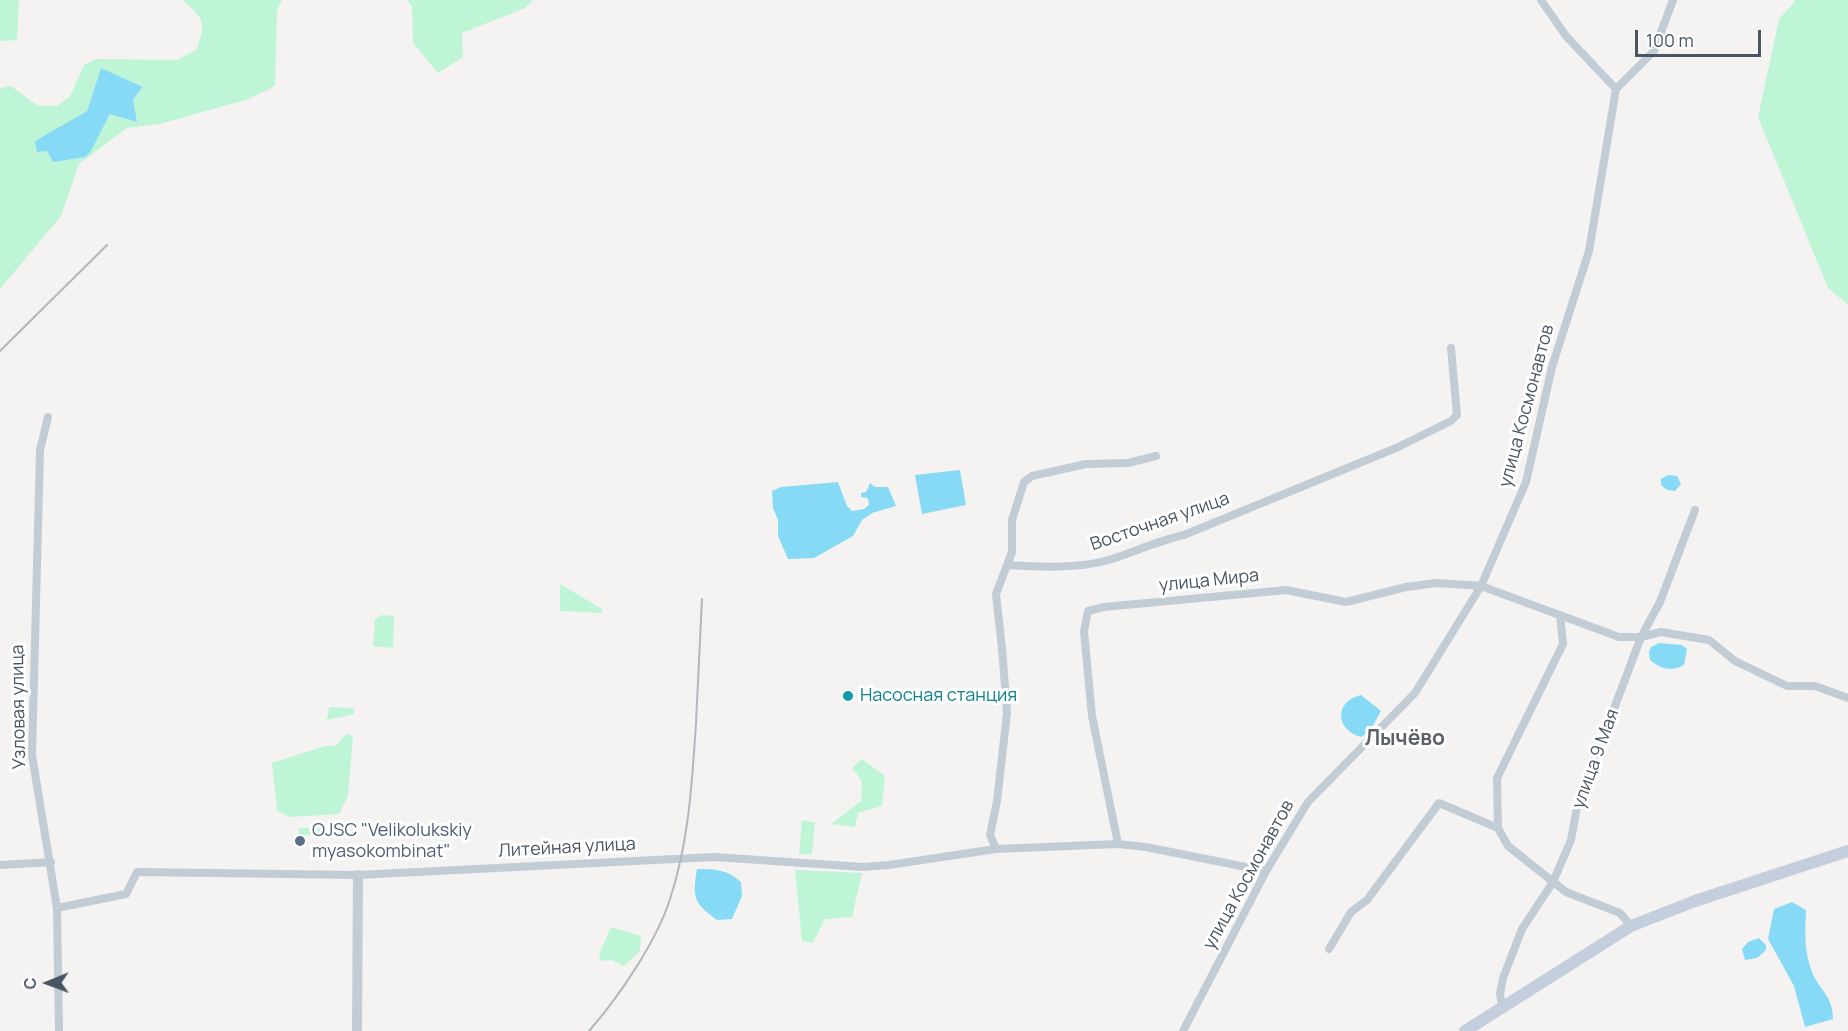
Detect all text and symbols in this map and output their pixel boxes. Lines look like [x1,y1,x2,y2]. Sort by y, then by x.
scale bar [1638,18,1764,56]
text: 100 m [1646,28,1694,52]
street label: улица Космонавтов [1495,322,1559,490]
street label: Восточная улица [1088,488,1232,556]
street label: улица Мира [1158,565,1260,597]
street label: Узловая улица [7,644,31,770]
place label: Насосная станция [860,685,1017,707]
marker: Насосная станция [841,689,855,703]
street label: улица 9 Мая [1568,706,1624,812]
district label: Лычёво [1365,726,1445,752]
street label: улица Космонавтов [1199,796,1299,954]
place label: OJSC "Velikolukskiy myasokombinat" [312,820,472,862]
marker: OJSC "Velikolukskiy myasokombinat" [293,834,307,848]
street label: Литейная улица [498,834,636,862]
north arrow [18,953,78,1013]
text: С [19,977,41,989]

